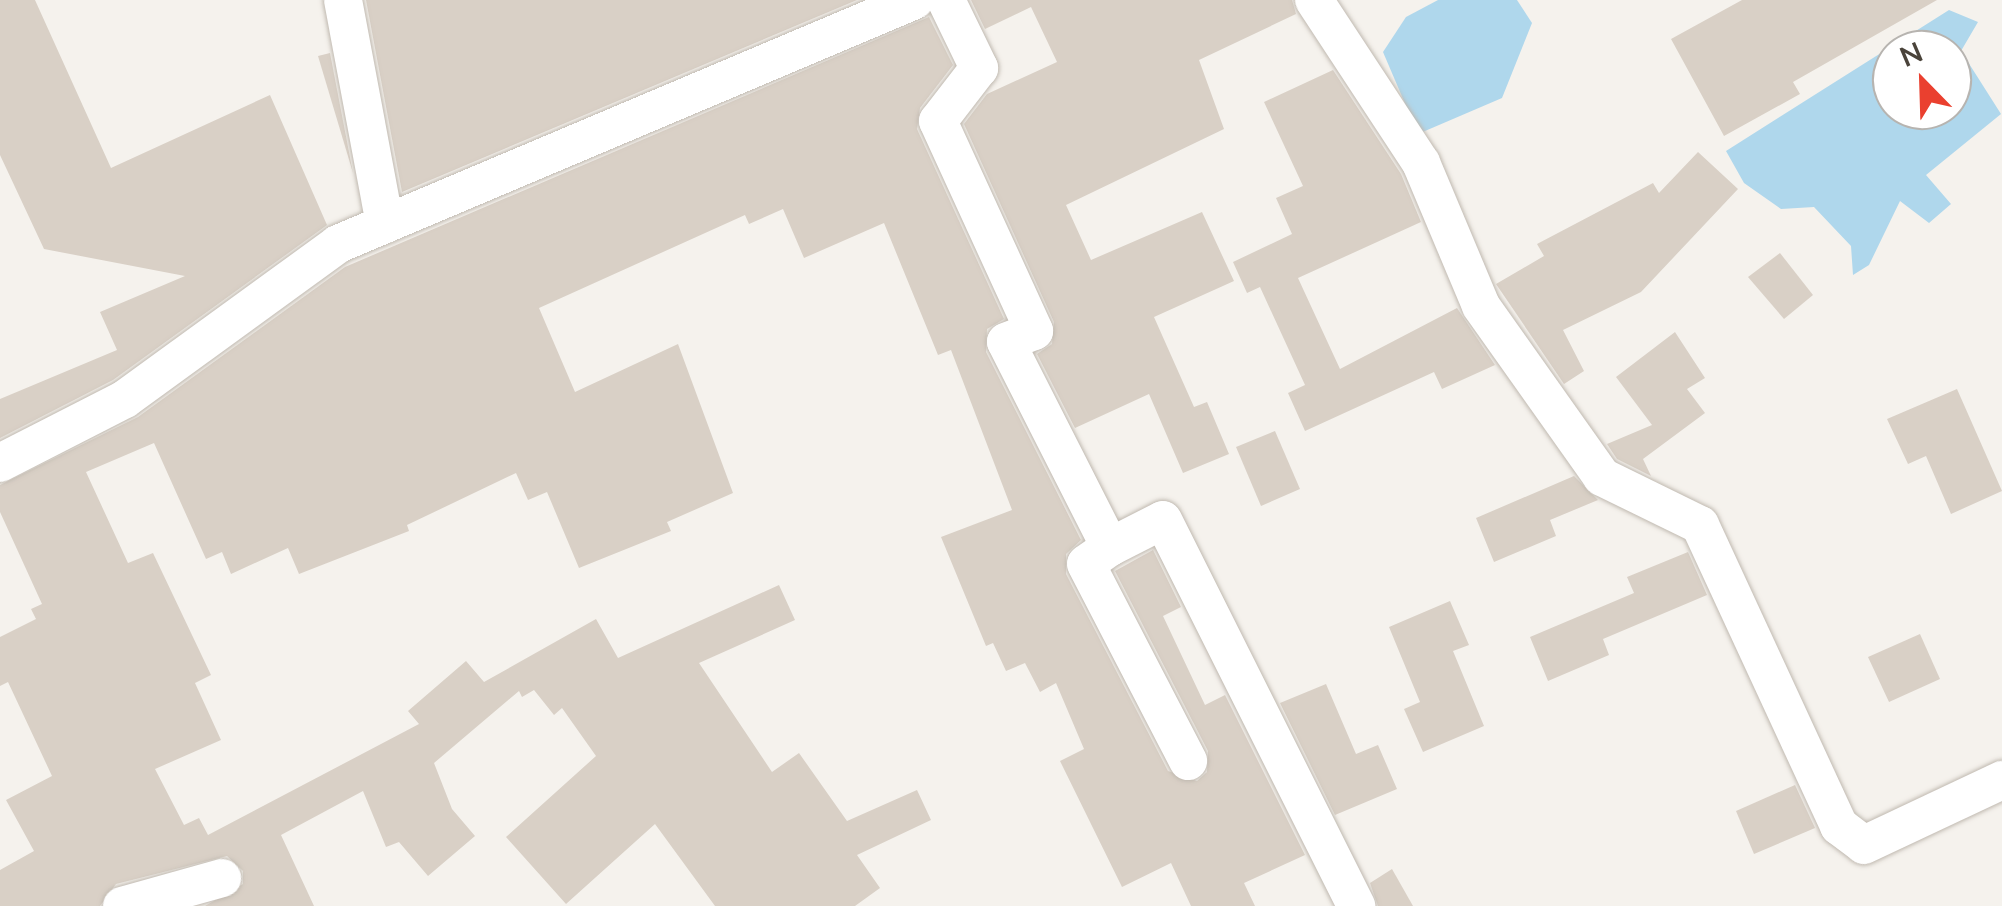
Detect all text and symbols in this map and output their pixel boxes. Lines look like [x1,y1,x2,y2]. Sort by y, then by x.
north arrow [1872,30,1972,130]
text: N [1894,34,1927,74]

